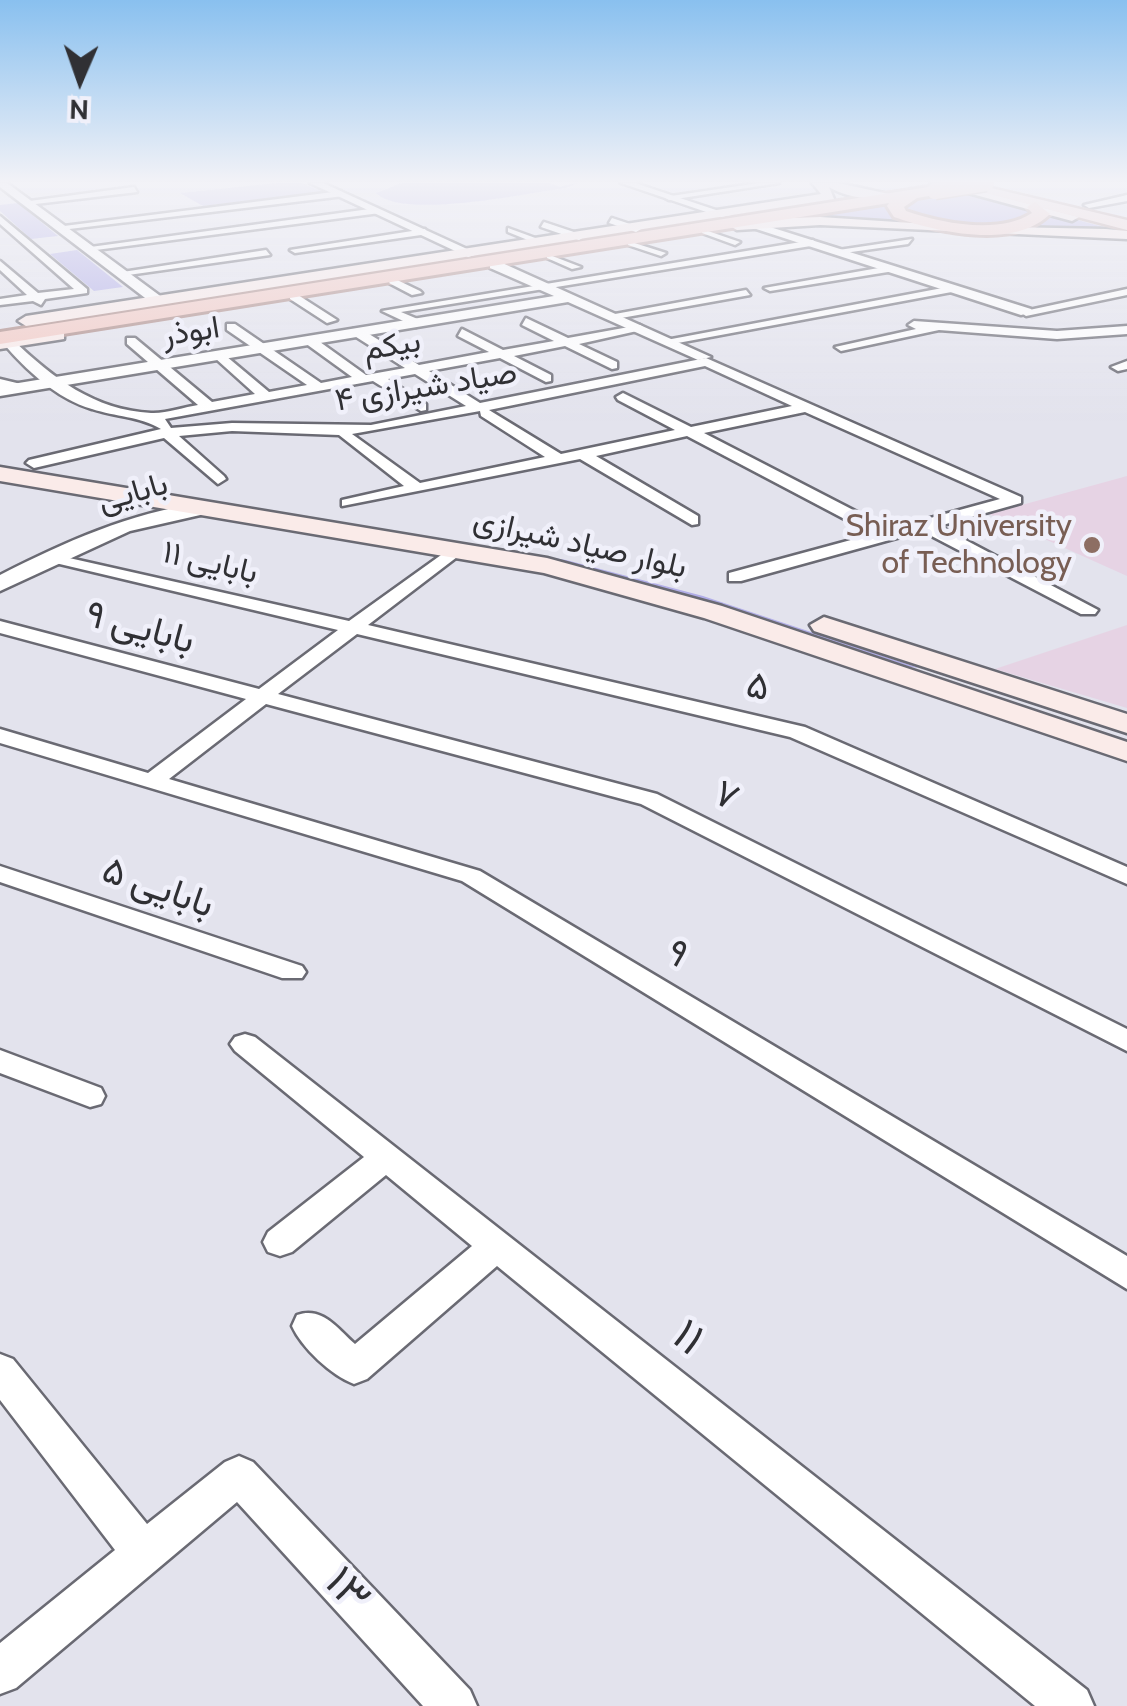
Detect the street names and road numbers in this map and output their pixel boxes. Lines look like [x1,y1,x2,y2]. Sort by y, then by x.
street label: ابوذر [160,309,222,355]
street label: بیکم [360,322,424,370]
street label: صیاد شیرازی ۴ [332,354,520,420]
street label: بابایی [94,465,172,521]
street label: بلوار صیاد شیرازی [470,501,690,587]
street label: بابایی ۱۱ [159,533,261,593]
street label: بابایی ۹ [81,592,199,664]
street label: ۵ [742,662,774,712]
street label: ۷ [706,771,746,821]
street label: بابایی ۵ [96,848,220,928]
street label: ۹ [657,930,697,978]
street label: ۱۱ [661,1309,715,1367]
street label: ۱۳ [313,1556,381,1624]

